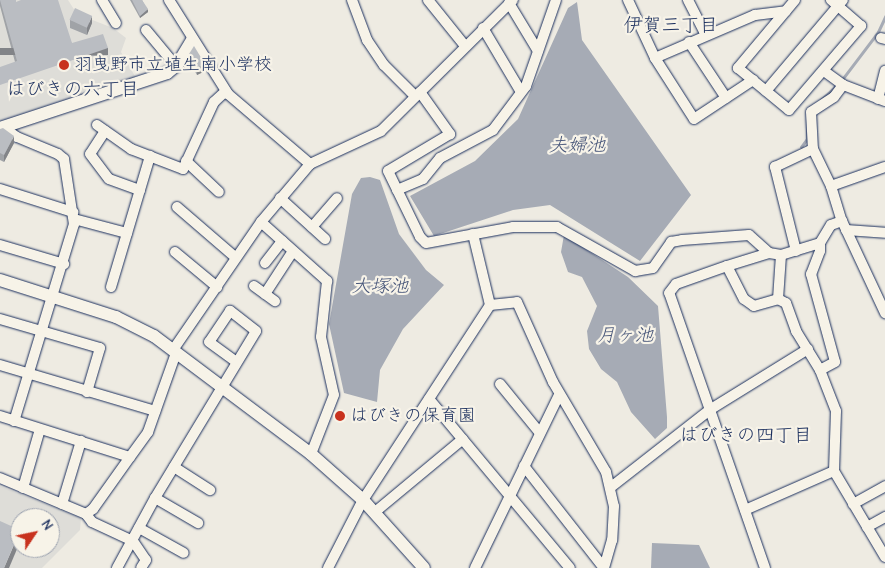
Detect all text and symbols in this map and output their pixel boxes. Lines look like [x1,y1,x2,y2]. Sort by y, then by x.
district label: 伊賀三丁目 [624,15,718,37]
place label: 羽曳野市立埴生南小学校 [74,54,272,76]
marker: 羽曳野市立埴生南小学校 [58,59,70,71]
district label: はびきの六丁目 [7,79,139,101]
water label: 夫婦池 [549,135,605,157]
water label: 大塚池 [352,276,408,298]
water label: 月ヶ池 [597,325,653,347]
place label: はびきの保育園 [350,405,476,427]
marker: はびきの保育園 [334,410,346,422]
district label: はびきの四丁目 [680,425,812,447]
north arrow [10,508,60,558]
text: N [37,516,57,533]

